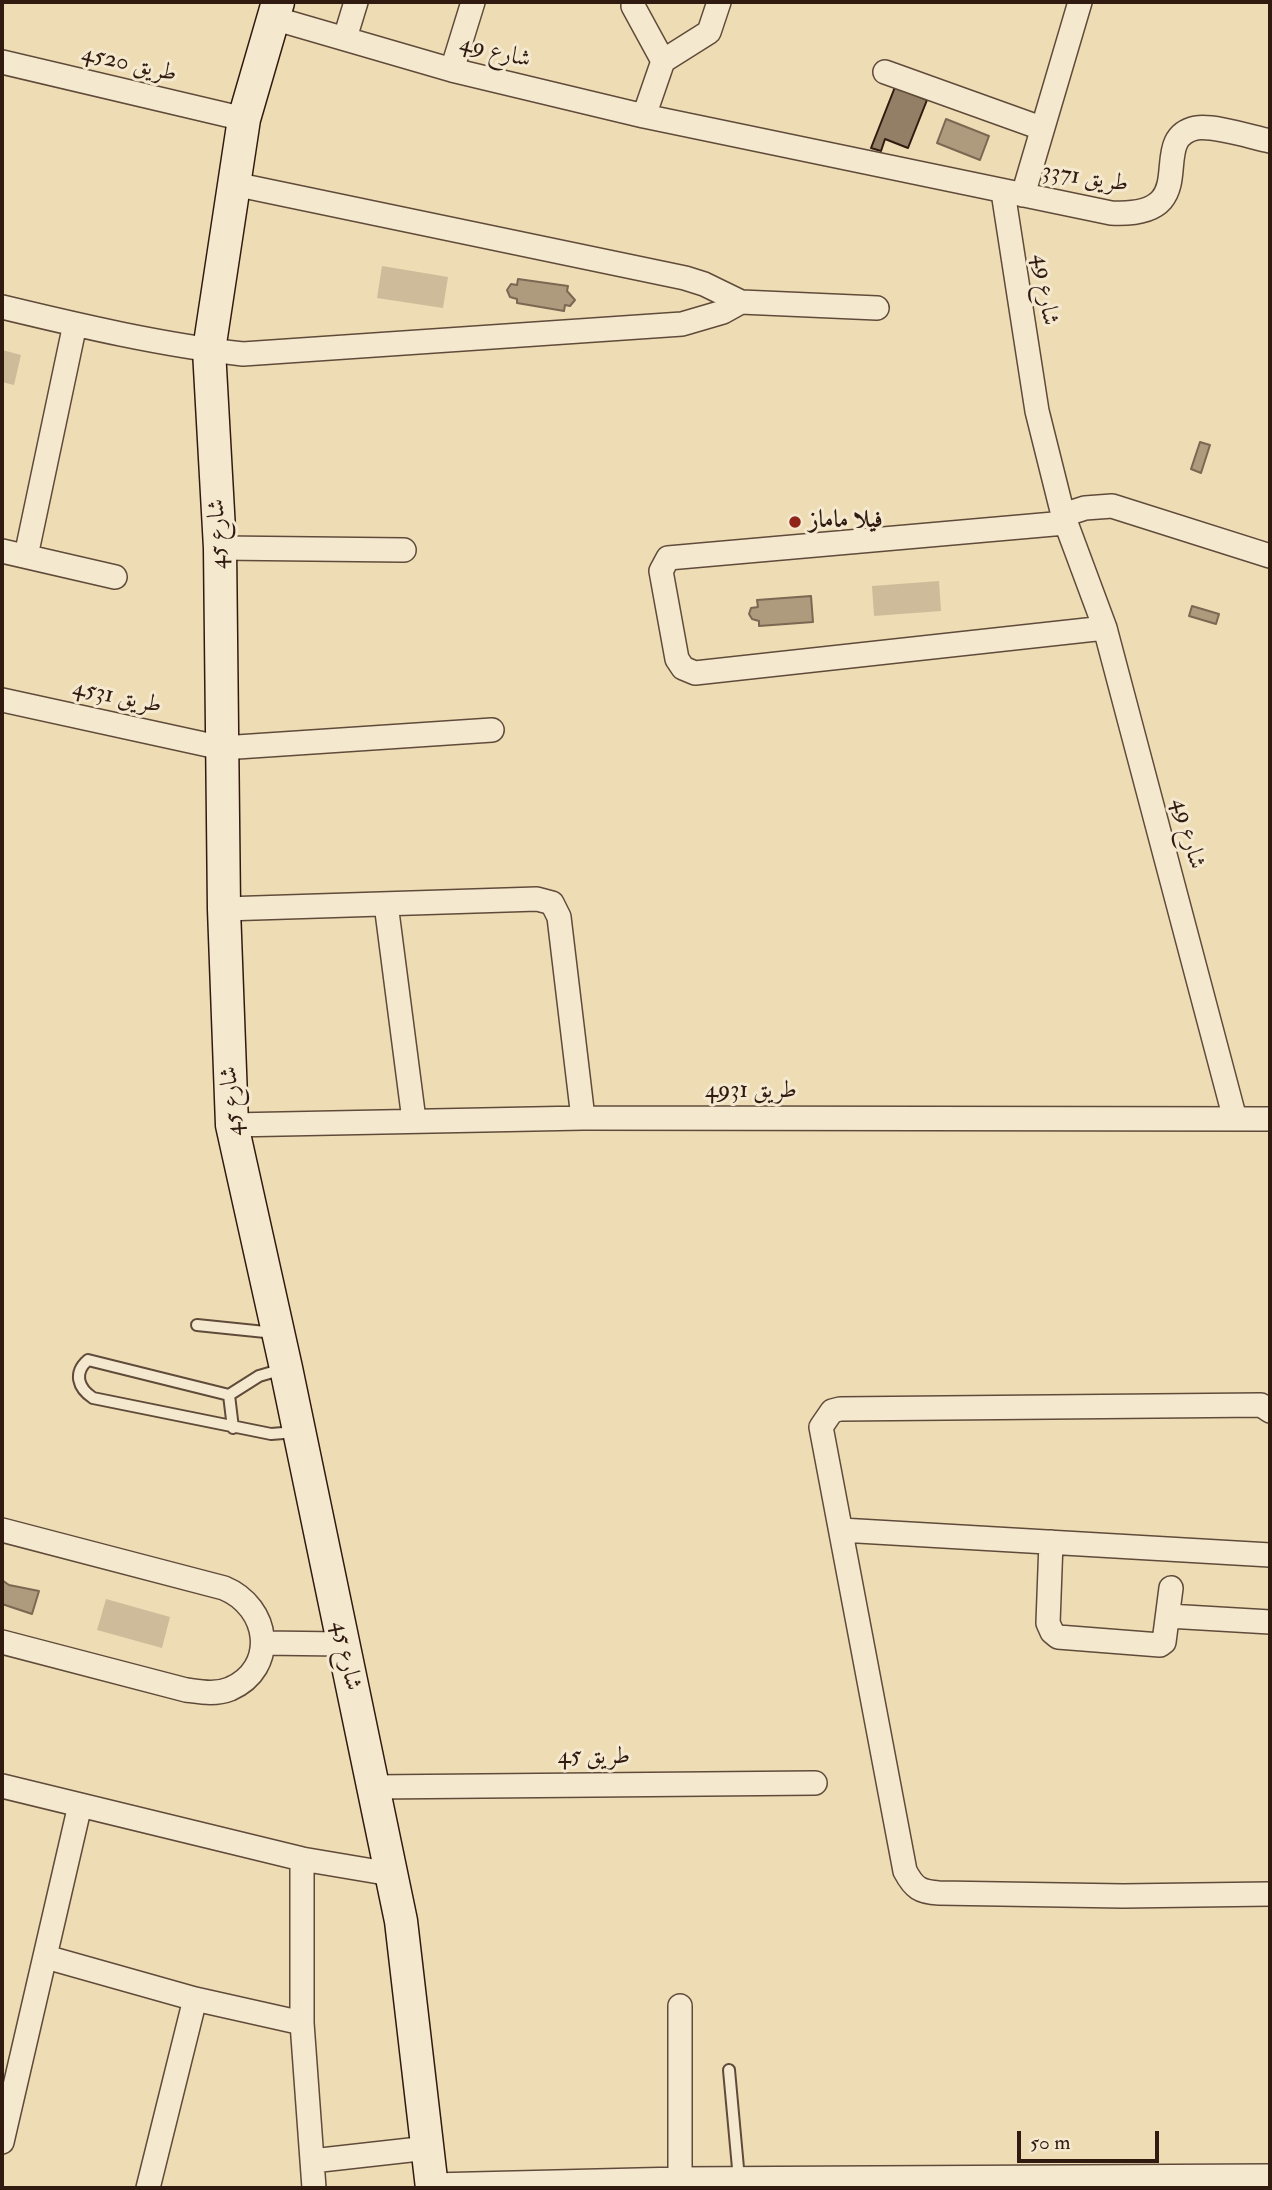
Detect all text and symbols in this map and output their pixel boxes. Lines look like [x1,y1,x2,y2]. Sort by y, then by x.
street label: شارع 49 [457,30,533,76]
street label: طريق 4520 [79,40,179,90]
street label: طريق 3371 [1040,158,1130,200]
street label: شارع 49 [1025,252,1063,328]
street label: شارع 45 [203,498,235,570]
place label: فيلا ماماز [809,508,883,536]
marker: فيلا ماماز [787,514,803,530]
street label: طريق 4531 [70,675,164,721]
street label: شارع 49 [1164,796,1210,872]
street label: شارع 45 [216,1065,250,1137]
street label: طريق 4931 [705,1078,797,1106]
street label: شارع 45 [324,1619,366,1693]
street label: طريق 45 [558,1744,630,1772]
scale bar [1020,2116,1162,2160]
text: 50 m [1030,2129,1071,2156]

